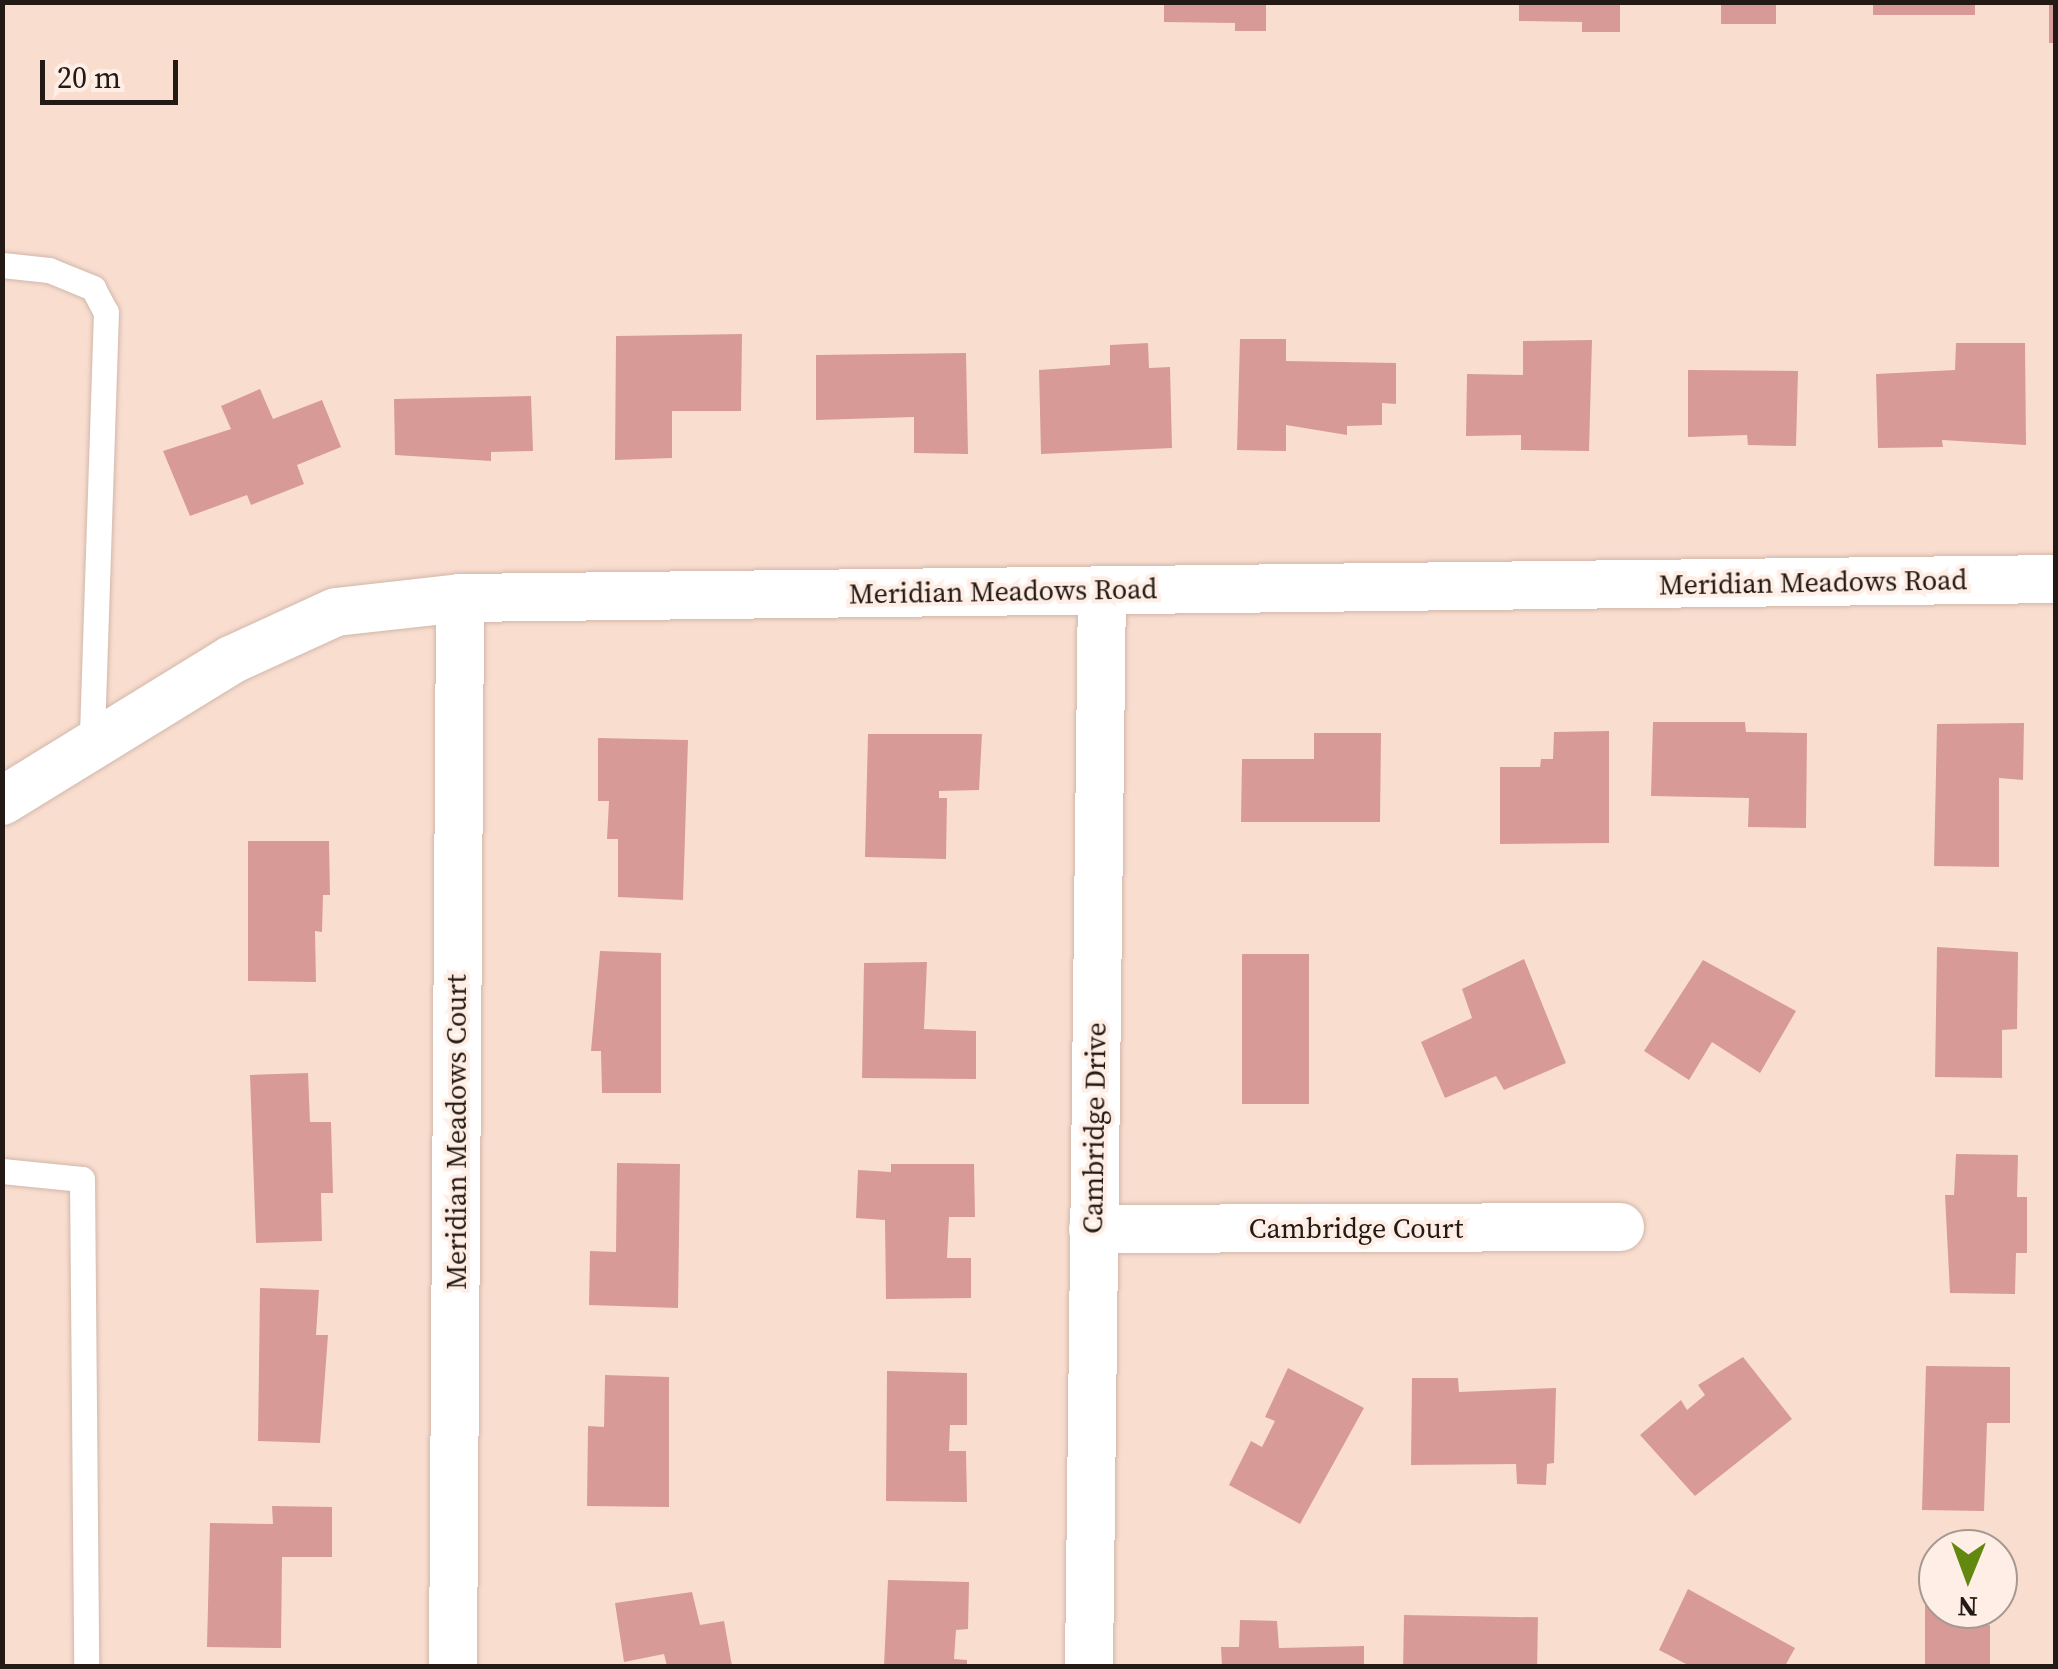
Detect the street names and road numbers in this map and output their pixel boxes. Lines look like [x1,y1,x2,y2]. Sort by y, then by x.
street label: Meridian Meadows Road [1659,563,1967,601]
street label: Meridian Meadows Road [849,572,1157,610]
street label: Meridian Meadows Court [439,974,473,1290]
street label: Cambridge Drive [1075,1022,1113,1234]
street label: Cambridge Court [1249,1211,1463,1245]

